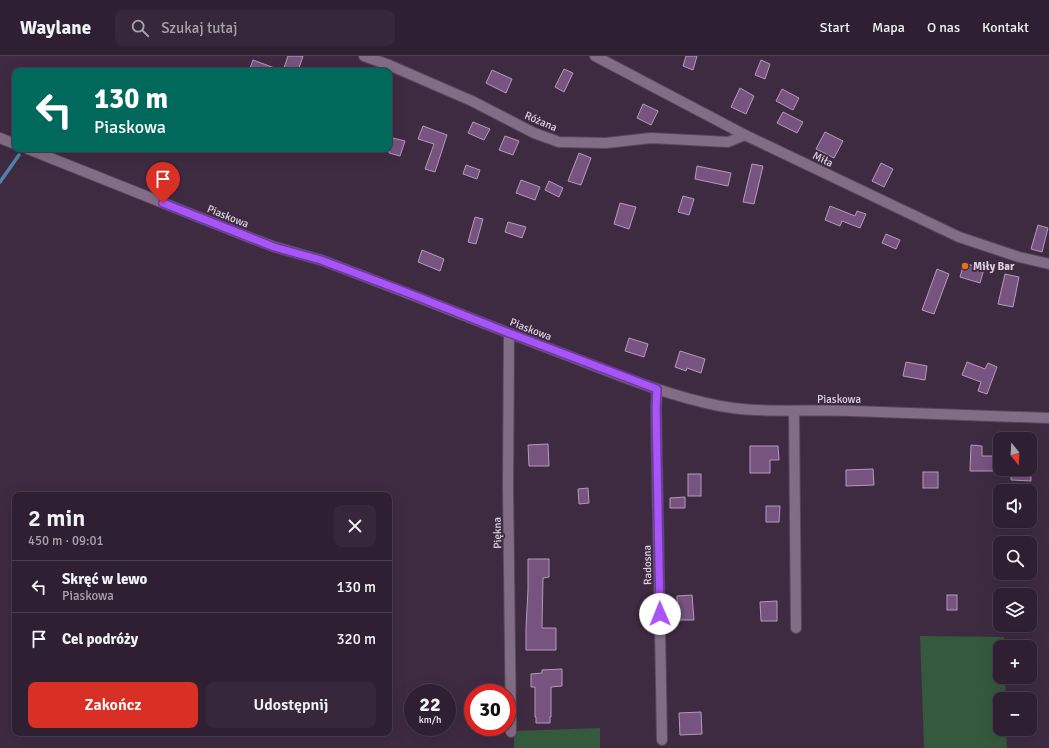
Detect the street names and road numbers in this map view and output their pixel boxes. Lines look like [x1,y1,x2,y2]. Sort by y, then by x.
street label: Różana [523,109,559,134]
street label: Miła [810,149,835,170]
street label: Piaskowa [205,202,251,231]
street label: Piaskowa [508,316,554,344]
street label: Piaskowa [817,393,861,406]
street label: Piękna [491,517,504,549]
street label: Radosna [641,544,654,585]

